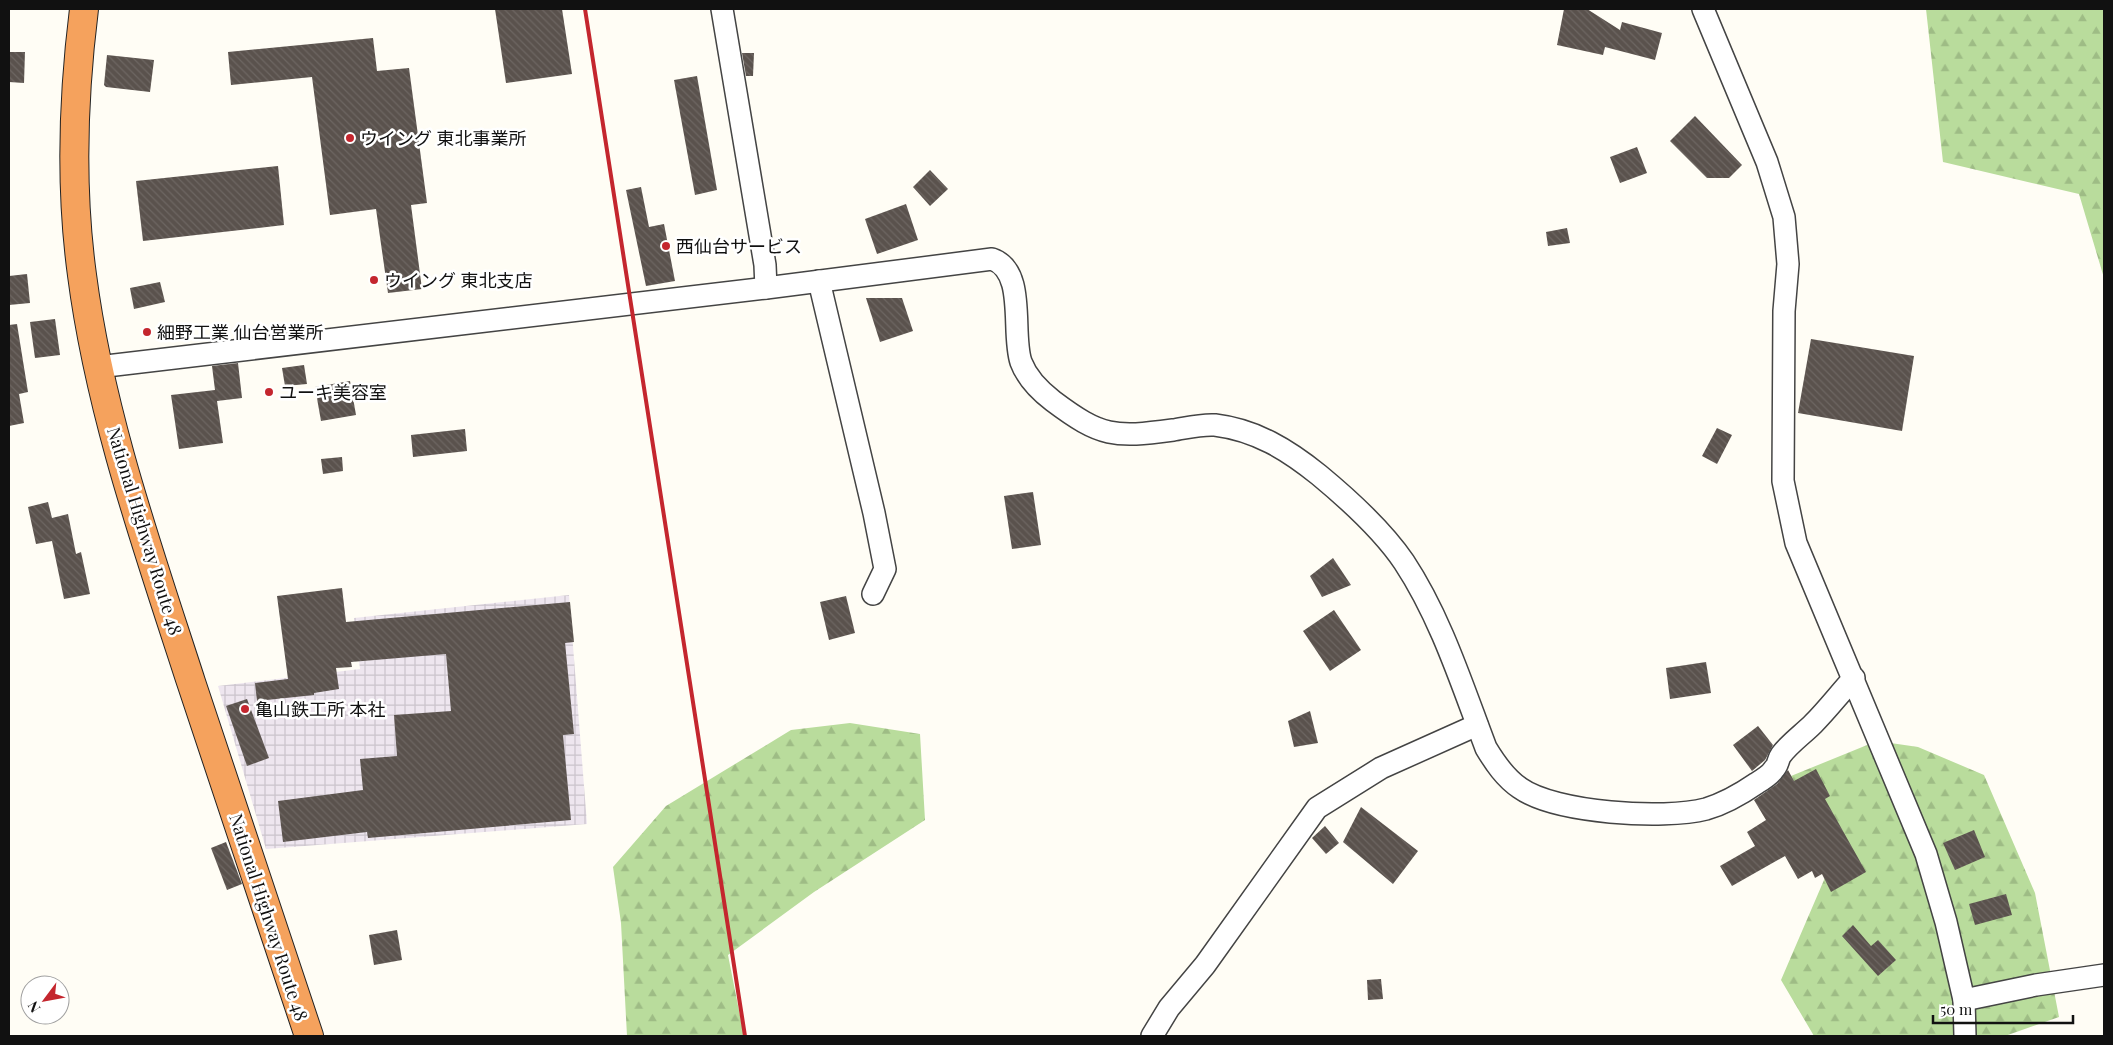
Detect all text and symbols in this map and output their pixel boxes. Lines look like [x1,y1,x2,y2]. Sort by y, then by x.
place label: ウイング 東北事業所 [360,126,526,150]
marker: ウイング 東北事業所 [344,132,356,144]
place label: 西仙台サービス [676,234,802,258]
marker: 西仙台サービス [660,240,672,252]
place label: ウイング 東北支店 [384,268,532,292]
marker: ウイング 東北支店 [368,274,380,286]
place label: 細野工業 仙台営業所 [157,320,323,344]
marker: 細野工業 仙台営業所 [141,326,153,338]
place label: ユーキ美容室 [279,380,387,404]
marker: ユーキ美容室 [263,386,275,398]
street label: National Highway Route 48 [102,424,188,638]
place label: 亀山鉄工所 本社 [255,697,385,721]
marker: 亀山鉄工所 本社 [239,703,251,715]
street label: National Highway Route 48 [224,810,314,1024]
north arrow [20,975,70,1025]
scale bar [1933,992,2073,1024]
text: N [23,998,44,1016]
text: 50 m [1940,999,1973,1019]

